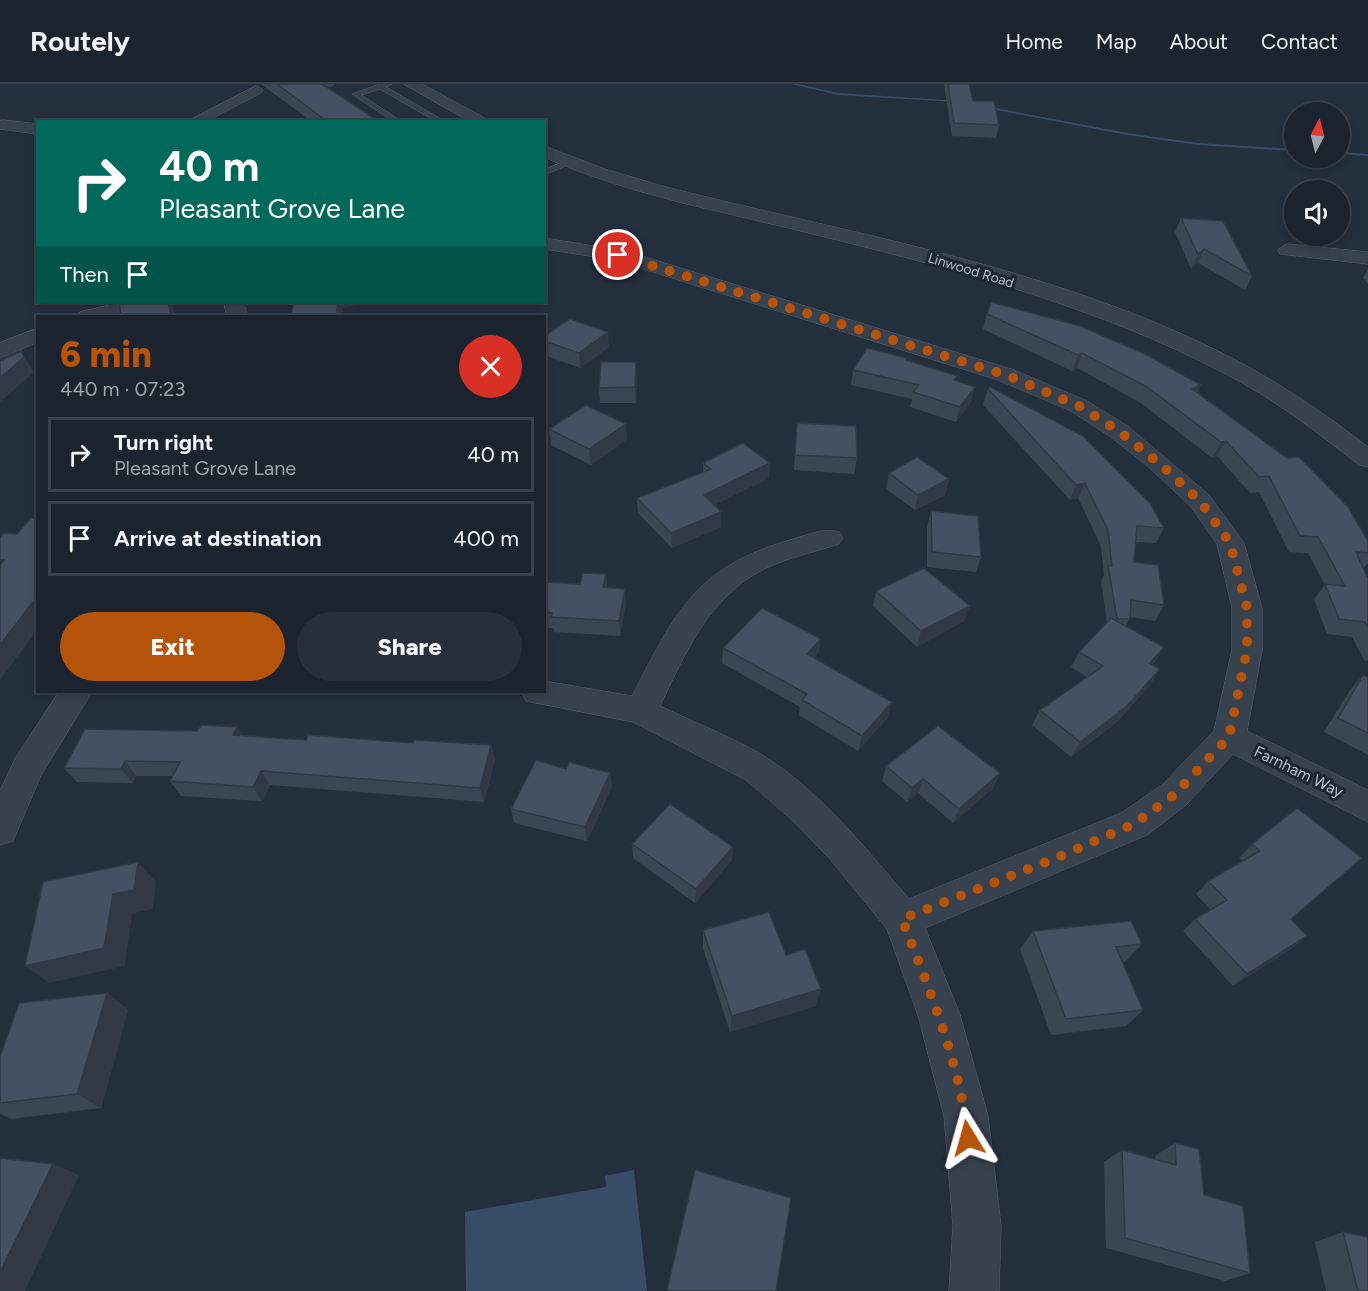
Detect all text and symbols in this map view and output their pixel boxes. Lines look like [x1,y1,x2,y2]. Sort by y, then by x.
text: Routely [30,24,130,58]
text: Home [1006,29,1063,54]
text: Map [1096,29,1137,54]
text: About [1170,29,1228,54]
text: Contact [1261,29,1338,54]
north arrow [1284,102,1350,168]
map controls [1284,102,1350,246]
text: 40 m [159,141,259,192]
icon: right [60,144,138,222]
button: sound [1284,180,1350,246]
text: Pleasant Grove Lane [159,192,405,225]
pin [592,229,643,280]
icon: arrive [601,238,634,271]
street label: Linwood Road [926,249,1016,292]
icon: arrive [121,258,154,291]
text: Then [60,261,109,288]
text: 6 min [60,333,152,376]
button: close [459,335,522,398]
text: 440 m · 07:23 [60,377,185,401]
text: Turn right [114,429,213,456]
icon: right [63,438,96,471]
text: 40 m [467,441,519,468]
text: Pleasant Grove Lane [114,456,296,480]
icon: arrive [63,522,96,555]
text: Arrive at destination [114,525,322,552]
text: 400 m [453,525,519,552]
button: Exit [60,612,285,681]
button: Share [297,612,522,681]
street label: Farnham Way [1251,742,1347,801]
position arrow [936,1106,1000,1170]

